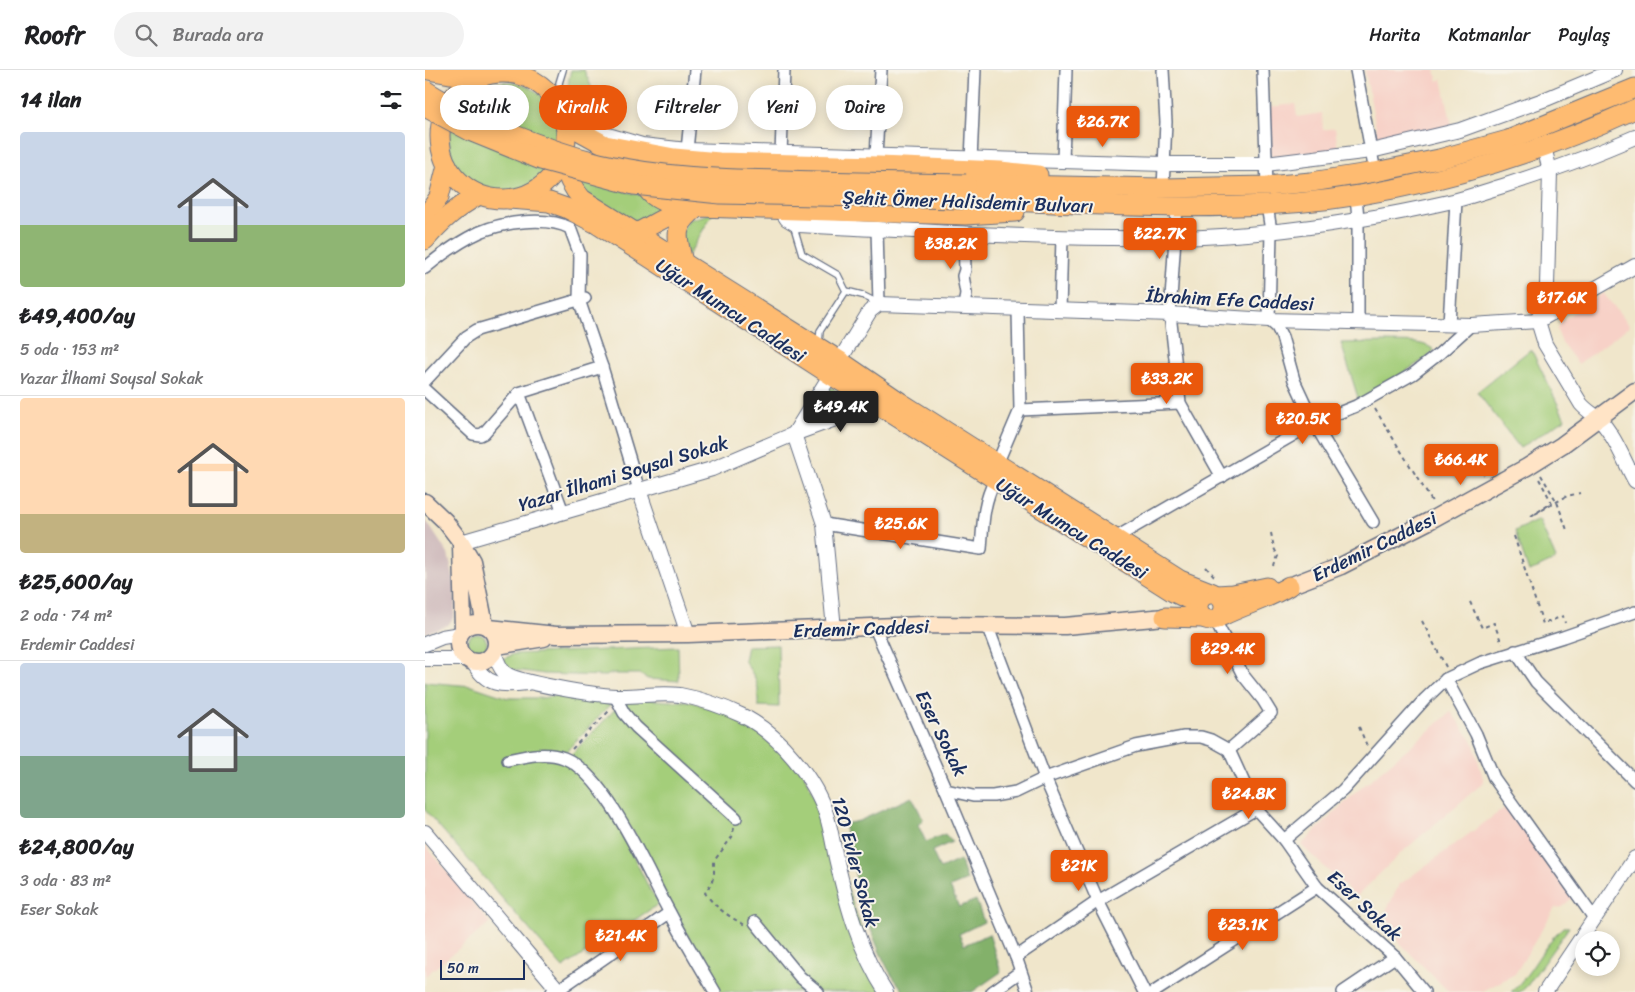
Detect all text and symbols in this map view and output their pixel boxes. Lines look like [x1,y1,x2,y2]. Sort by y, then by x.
search box [114,12,464,57]
text: Roofr [25,14,84,56]
text: Burada ara [172,18,263,51]
text: Harita [1369,19,1420,51]
text: Katmanlar [1448,19,1530,51]
text: Paylaş [1558,19,1610,51]
icon: search [132,21,160,49]
text: 14 ilan [20,81,81,119]
chip: Satılık [440,85,529,130]
chip: Kiralık [539,85,627,130]
chip: Filtreler [637,85,738,130]
chip: Yeni [748,85,816,130]
chip: Daire [826,85,903,130]
icon: filters [377,86,405,114]
pin: ₺26.7K [1062,106,1144,148]
text: ₺26.7K [1078,107,1128,136]
icon: home [168,165,258,255]
street label: Şehit Ömer Halisdemir Bulvarı [842,181,1094,222]
pin: ₺22.7K [1119,218,1201,260]
text: ₺22.7K [1135,219,1186,248]
pin: ₺38.2K [910,228,992,270]
text: ₺38.2K [925,229,977,258]
street label: Uğur Mumcu Caddesi [649,249,813,372]
street label: İbrahim Efe Caddesi [1144,279,1316,320]
pin: ₺17.6K [1521,282,1603,324]
text: ₺17.6K [1538,283,1586,312]
text: ₺49,400/ay [20,297,135,335]
text: 5 oda · 153 m² [20,335,119,364]
pin: ₺33.2K [1126,362,1208,405]
text: Yazar İlhami Soysal Sokak [20,364,203,393]
text: ₺33.2K [1142,364,1192,393]
pin: ₺49.4K [800,390,882,433]
text: ₺49.4K [814,392,868,421]
pin: ₺20.5K [1262,402,1344,445]
text: ₺20.5K [1277,404,1329,433]
street label: Yazar İlhami Soysal Sokak [514,426,733,521]
icon: home [168,430,258,520]
pin: ₺66.4K [1420,444,1502,486]
text: ₺66.4K [1435,445,1487,474]
street label: Uğur Mumcu Caddesi [989,468,1155,589]
street label: Erdemir Caddesi [1306,502,1443,591]
pin: ₺25.6K [860,508,942,550]
text: ₺25.6K [875,509,927,538]
text: ₺25,600/ay [20,563,133,601]
text: 2 oda · 74 m² [20,601,112,630]
street label: Erdemir Caddesi [793,610,930,647]
text: Erdemir Caddesi [20,630,134,659]
pin: ₺29.4K [1187,632,1269,675]
text: ₺29.4K [1202,634,1254,663]
street label: Eser Sokak [906,684,977,783]
icon: home [168,695,258,785]
pin: ₺24.8K [1208,778,1290,820]
text: ₺24.8K [1223,779,1275,808]
street label: 120 Evler Sokak [822,793,889,931]
text: ₺24,800/ay [20,828,134,866]
pin: ₺21K [1049,850,1109,892]
text: ₺21K [1062,851,1096,880]
street label: Eser Sokak [1319,862,1411,950]
text: 3 oda · 83 m² [20,866,111,895]
text: Eser Sokak [20,895,98,924]
pin: ₺23.1K [1202,908,1284,951]
text: ₺23.1K [1219,910,1267,939]
pin: ₺21.4K [580,920,662,962]
text: ₺21.4K [596,921,646,950]
map controls [1575,931,1620,976]
button: locate [1575,931,1620,976]
text: 50 m [447,956,479,981]
scale bar [440,957,525,980]

